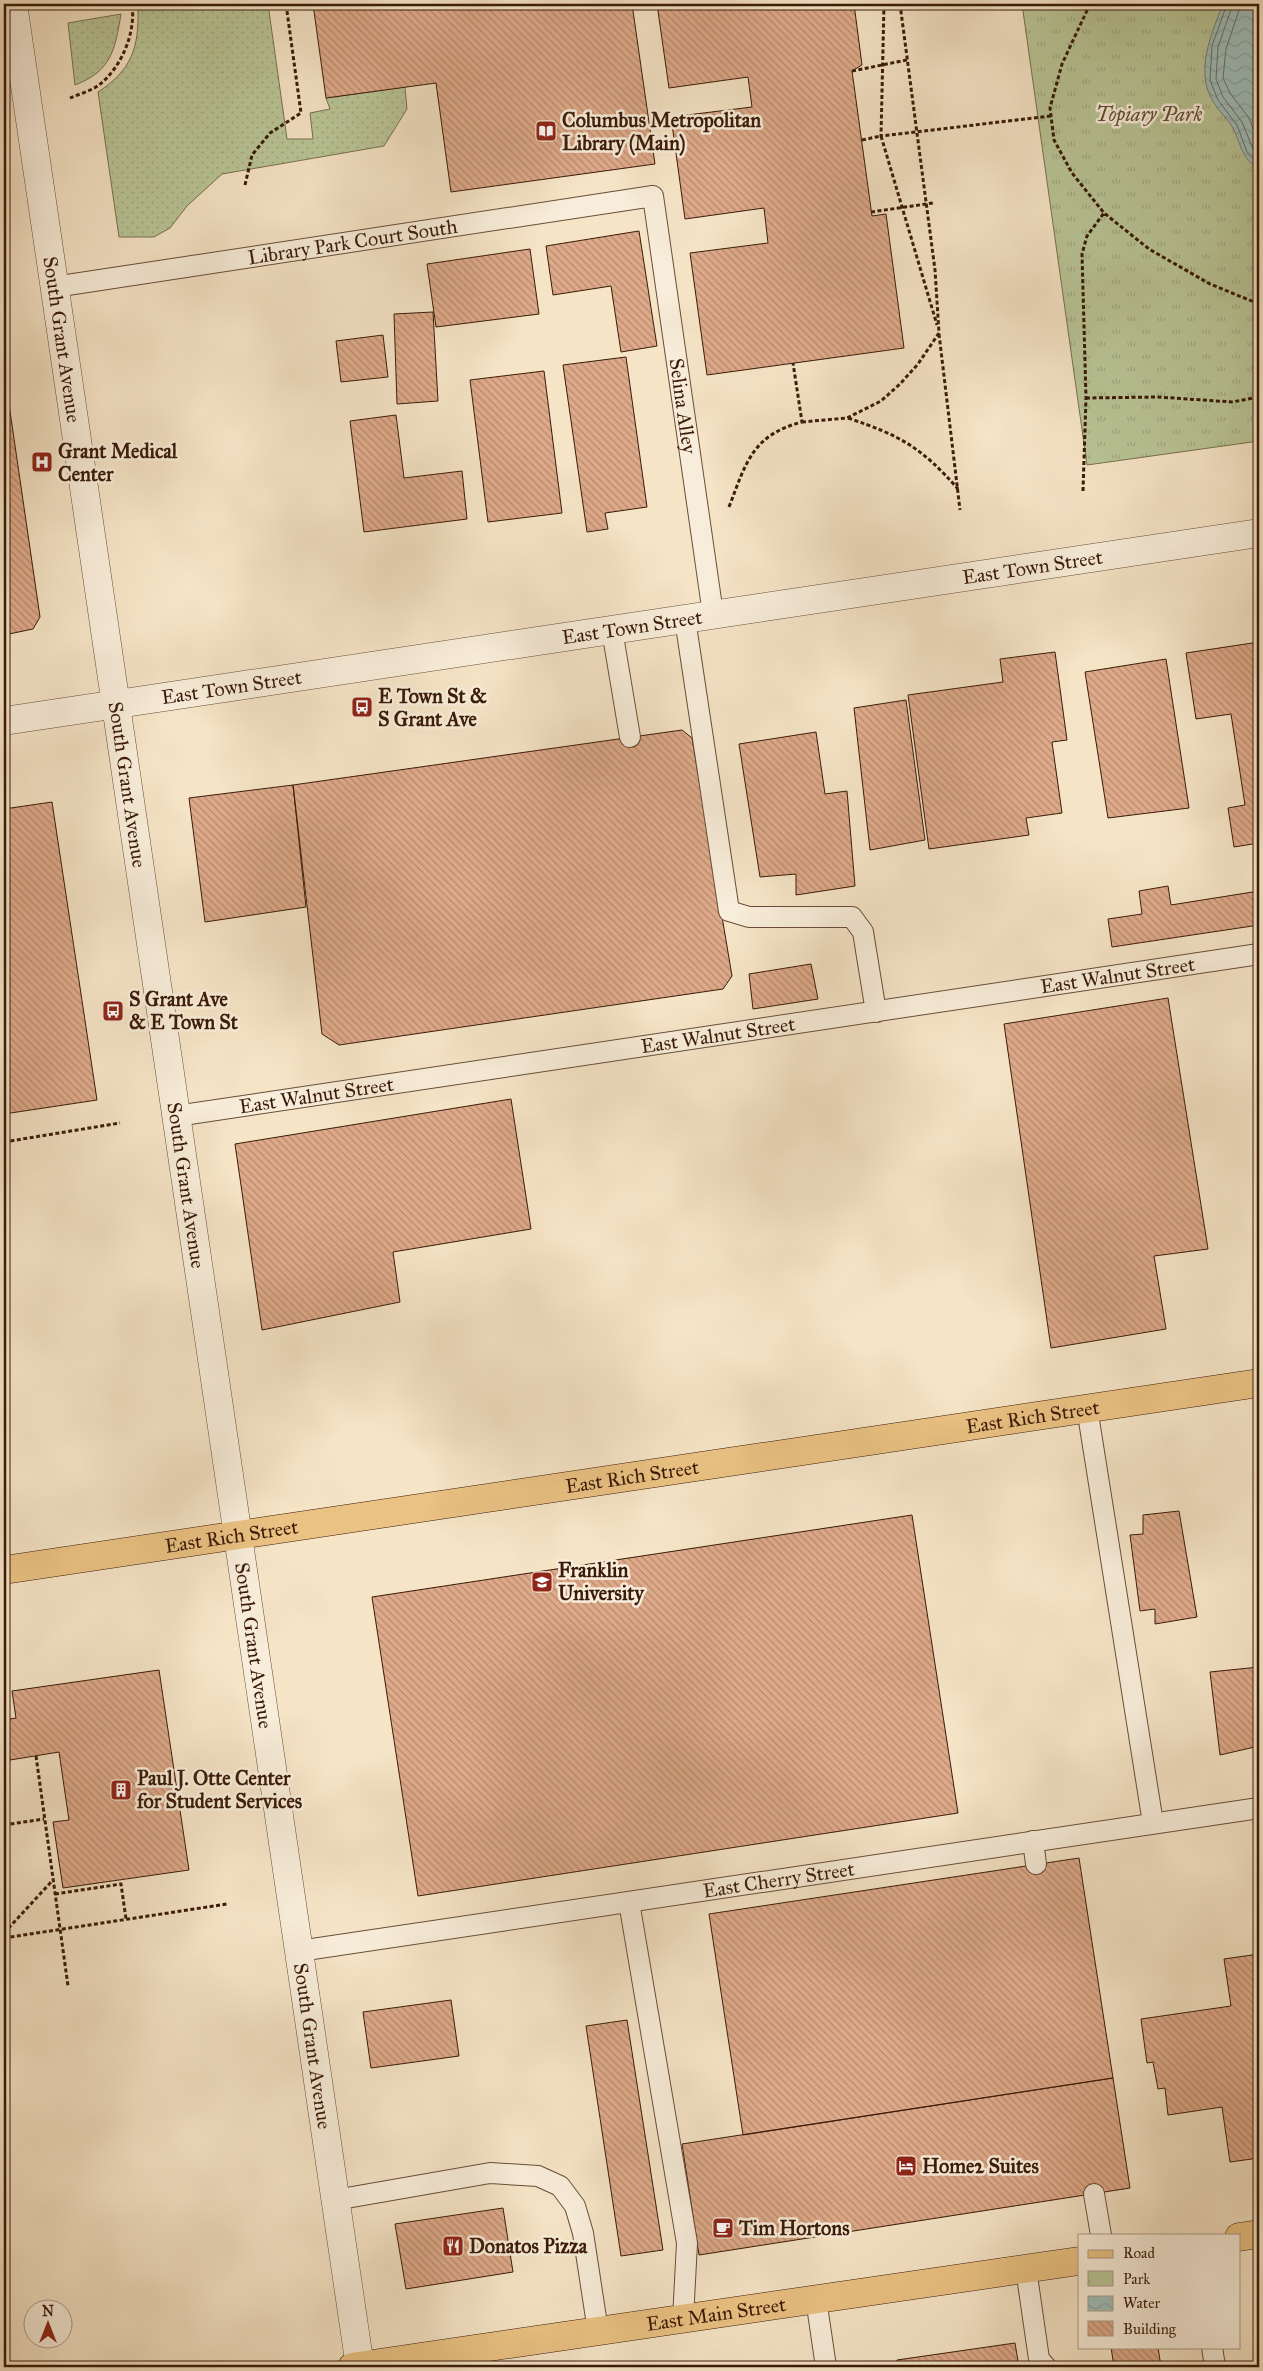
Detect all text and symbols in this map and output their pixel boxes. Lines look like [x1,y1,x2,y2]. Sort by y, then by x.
park label: Topiary Park [1096,102,1202,127]
place label: Columbus Metropolitan Library (Main) [562,108,761,156]
library icon: Columbus Metropolitan Library (Main) [534,119,558,143]
street label: Library Park Court South [246,214,459,269]
street label: South Grant Avenue [38,255,86,424]
street label: Selina Alley [664,357,702,456]
place label: Grant Medical Center [58,439,178,486]
hospital icon: Grant Medical Center [30,450,54,474]
street label: East Town Street [961,545,1104,589]
street label: East Town Street [560,605,704,649]
street label: East Town Street [160,665,303,709]
place label: E Town St & S Grant Ave [378,684,487,731]
bus stop icon: E Town St & S Grant Ave [350,695,374,719]
street label: South Grant Avenue [104,700,152,869]
street label: East Walnut Street [1039,952,1196,999]
place label: S Grant Ave & E Town St [129,987,239,1034]
bus stop icon: S Grant Ave & E Town St [101,999,125,1023]
street label: East Walnut Street [639,1012,797,1058]
street label: East Walnut Street [238,1072,395,1118]
street label: South Grant Avenue [162,1101,211,1270]
street label: East Rich Street [964,1395,1101,1439]
street label: East Rich Street [564,1455,700,1498]
street label: East Rich Street [163,1514,300,1558]
place label: Franklin University [558,1558,645,1606]
street label: South Grant Avenue [230,1561,278,1730]
school or university icon: Franklin University [530,1570,554,1594]
place label: Paul J. Otte Center for Student Services [136,1766,303,1813]
building icon: Paul J. Otte Center for Student Services [109,1778,133,1802]
street label: East Cherry Street [701,1856,856,1903]
street label: South Grant Avenue [289,1961,337,2131]
hotel icon: Home2 Suites [894,2154,918,2178]
place label: Home2 Suites [922,2154,1039,2178]
cafe icon: Tim Hortons [711,2216,735,2240]
place label: Tim Hortons [738,2216,850,2240]
restaurant icon: Donatos Pizza [441,2234,465,2258]
place label: Donatos Pizza [469,2234,588,2258]
legend [1078,2234,1240,2348]
text: Road [1123,2244,1155,2262]
text: Park [1123,2270,1150,2288]
street label: East Main Street [645,2292,788,2336]
text: Water [1123,2294,1160,2312]
north arrow [22,2298,72,2348]
text: N [42,2303,54,2320]
text: Building [1123,2320,1177,2338]

